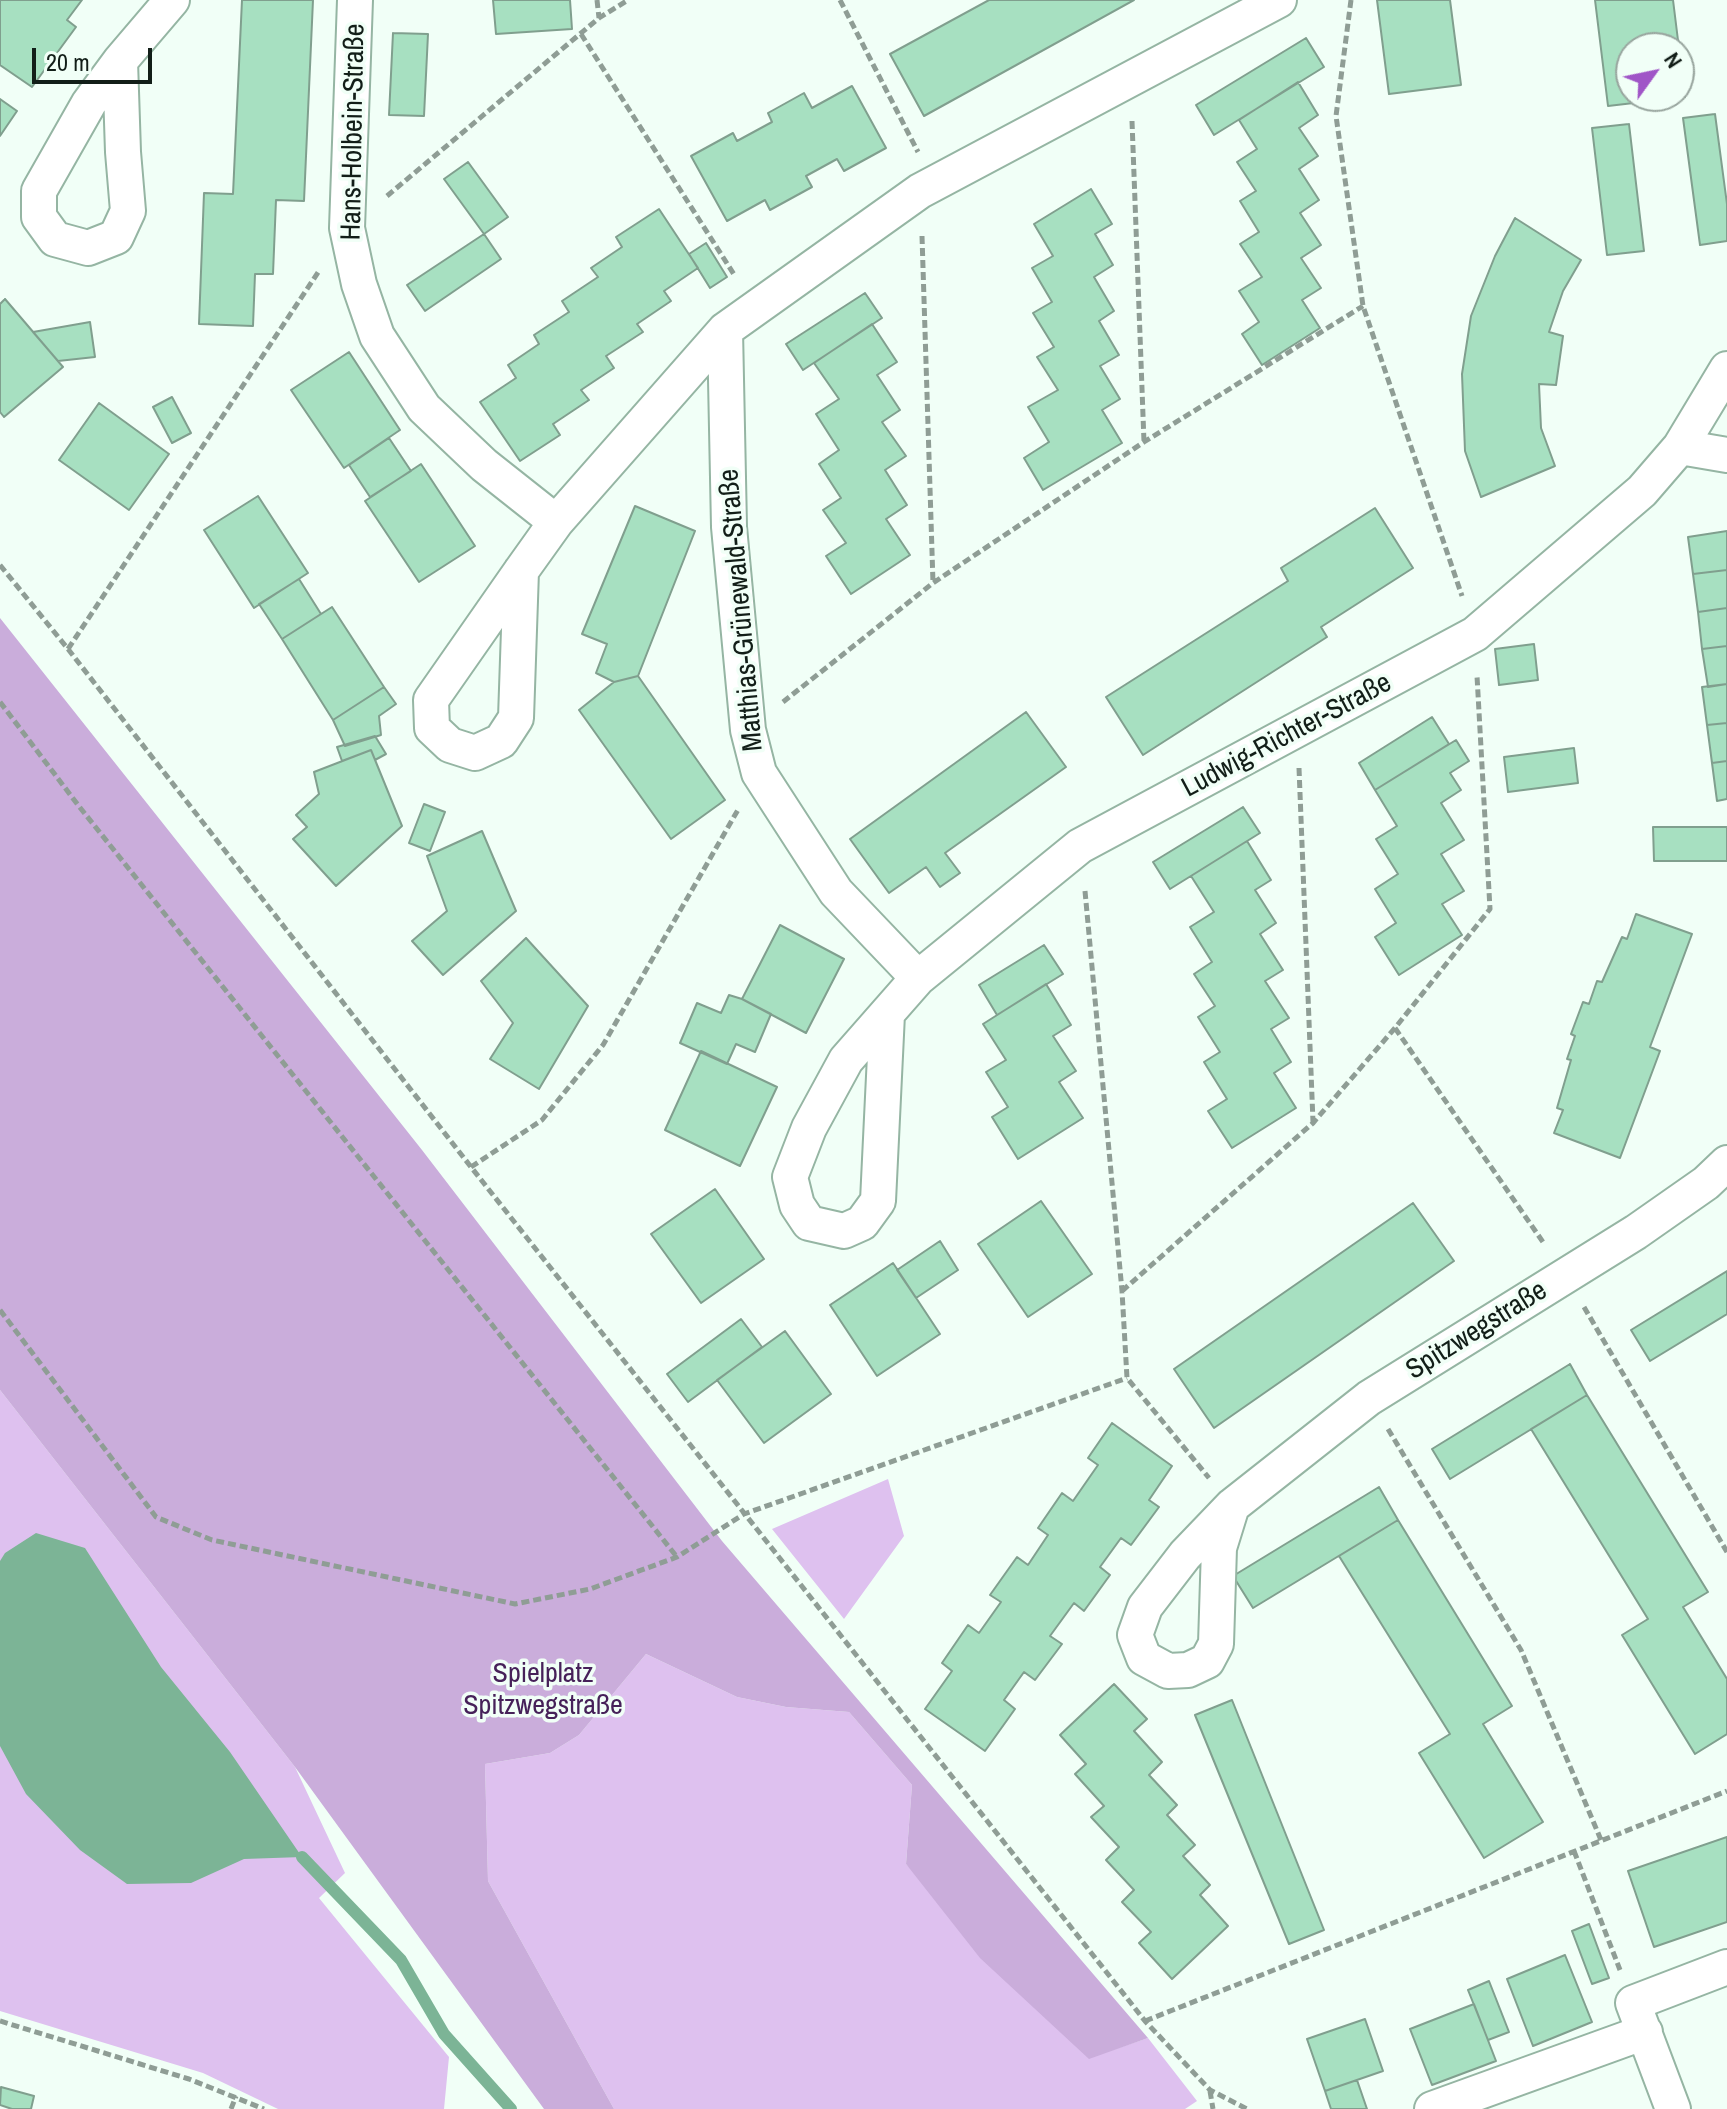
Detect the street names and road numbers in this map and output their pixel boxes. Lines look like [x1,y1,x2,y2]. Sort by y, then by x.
street label: Hans-Holbein-Straße [335,23,373,241]
street label: Matthias-Grünewald-Straße [713,467,771,753]
street label: Ludwig-Richter-Straße [1177,667,1397,805]
street label: Spitzwegstraße [1400,1274,1554,1388]

